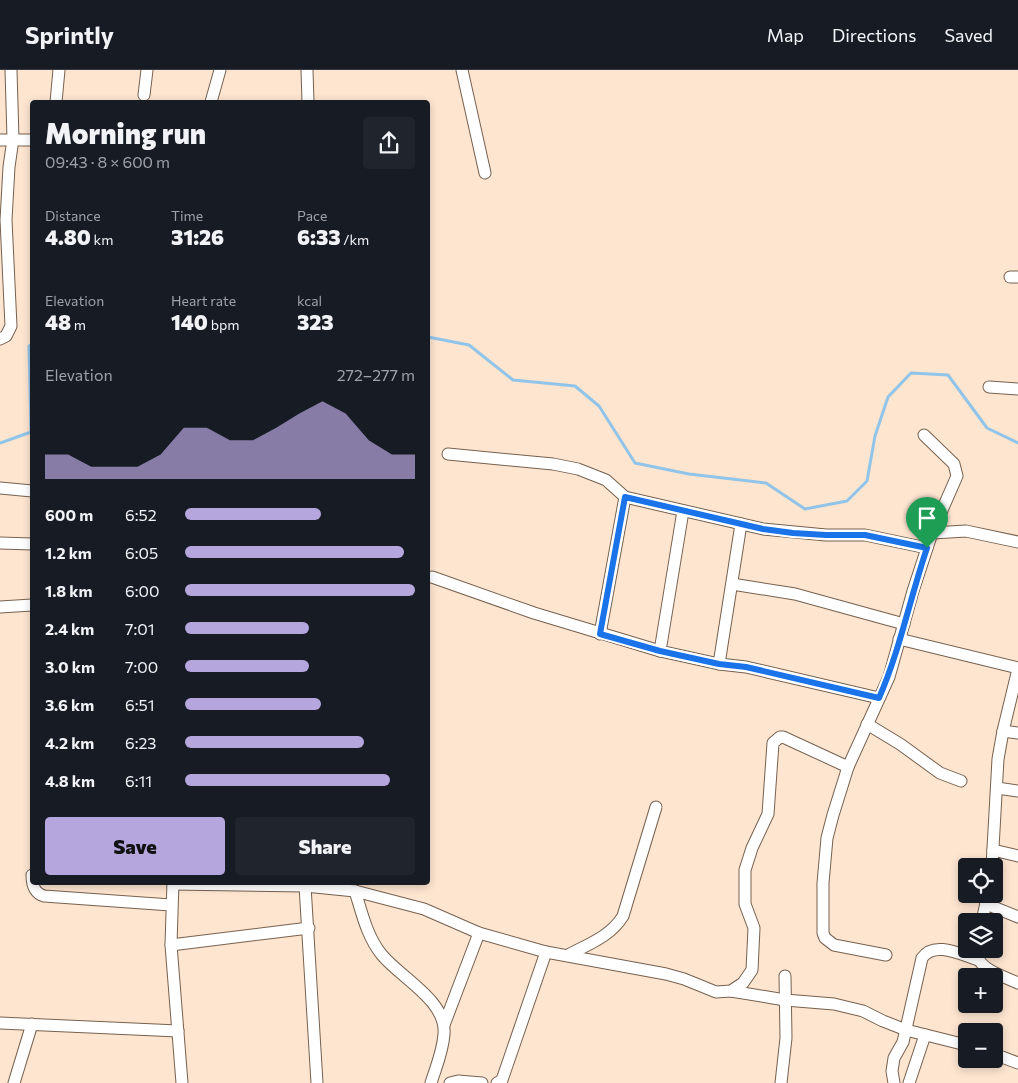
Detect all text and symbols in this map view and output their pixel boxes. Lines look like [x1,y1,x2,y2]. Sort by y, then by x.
text: Sprintly [25,20,114,49]
text: Map [767,24,804,46]
text: Directions [832,24,916,46]
text: Saved [944,24,993,46]
text: Morning run [45,116,206,150]
button: share [363,117,415,169]
text: 09:43 · 8 × 600 m [45,152,170,171]
text: Distance [45,207,101,224]
text: Time [171,207,203,224]
text: Pace [297,207,327,224]
text: 4.80 [45,224,91,249]
text: 31:26 [171,224,224,249]
text: 6:33 [297,224,341,249]
text: km [91,231,113,248]
text: /km [341,231,369,248]
text: Elevation [45,292,104,309]
text: Heart rate [171,292,236,309]
text: kcal [297,292,322,309]
text: 48 [45,309,71,334]
text: 140 [171,309,208,334]
text: 323 [297,309,334,334]
text: m [71,316,86,333]
text: bpm [208,316,239,333]
text: Elevation [45,365,113,384]
text: 272–277 m [337,365,415,384]
pin [906,497,948,548]
icon: arrive [913,504,941,532]
text: 600 m [45,505,93,524]
text: 6:52 [125,505,157,524]
text: 1.2 km [45,543,92,562]
text: 6:05 [125,543,158,562]
text: 1.8 km [45,581,92,600]
text: 6:00 [125,581,159,600]
text: 2.4 km [45,619,94,638]
text: 7:01 [125,619,155,638]
text: 3.0 km [45,657,95,676]
text: 7:00 [125,657,158,676]
text: 3.6 km [45,695,94,714]
text: 6:51 [125,695,155,714]
text: 4.2 km [45,733,94,752]
text: 6:23 [125,733,157,752]
text: 4.8 km [45,771,95,790]
text: 6:11 [125,771,152,790]
button: Save [45,817,225,875]
button: Share [235,817,415,875]
map controls [958,858,1003,1068]
button: locate [958,858,1003,903]
button: layers [958,913,1003,958]
button: + [958,968,1003,1013]
button: − [958,1023,1003,1068]

